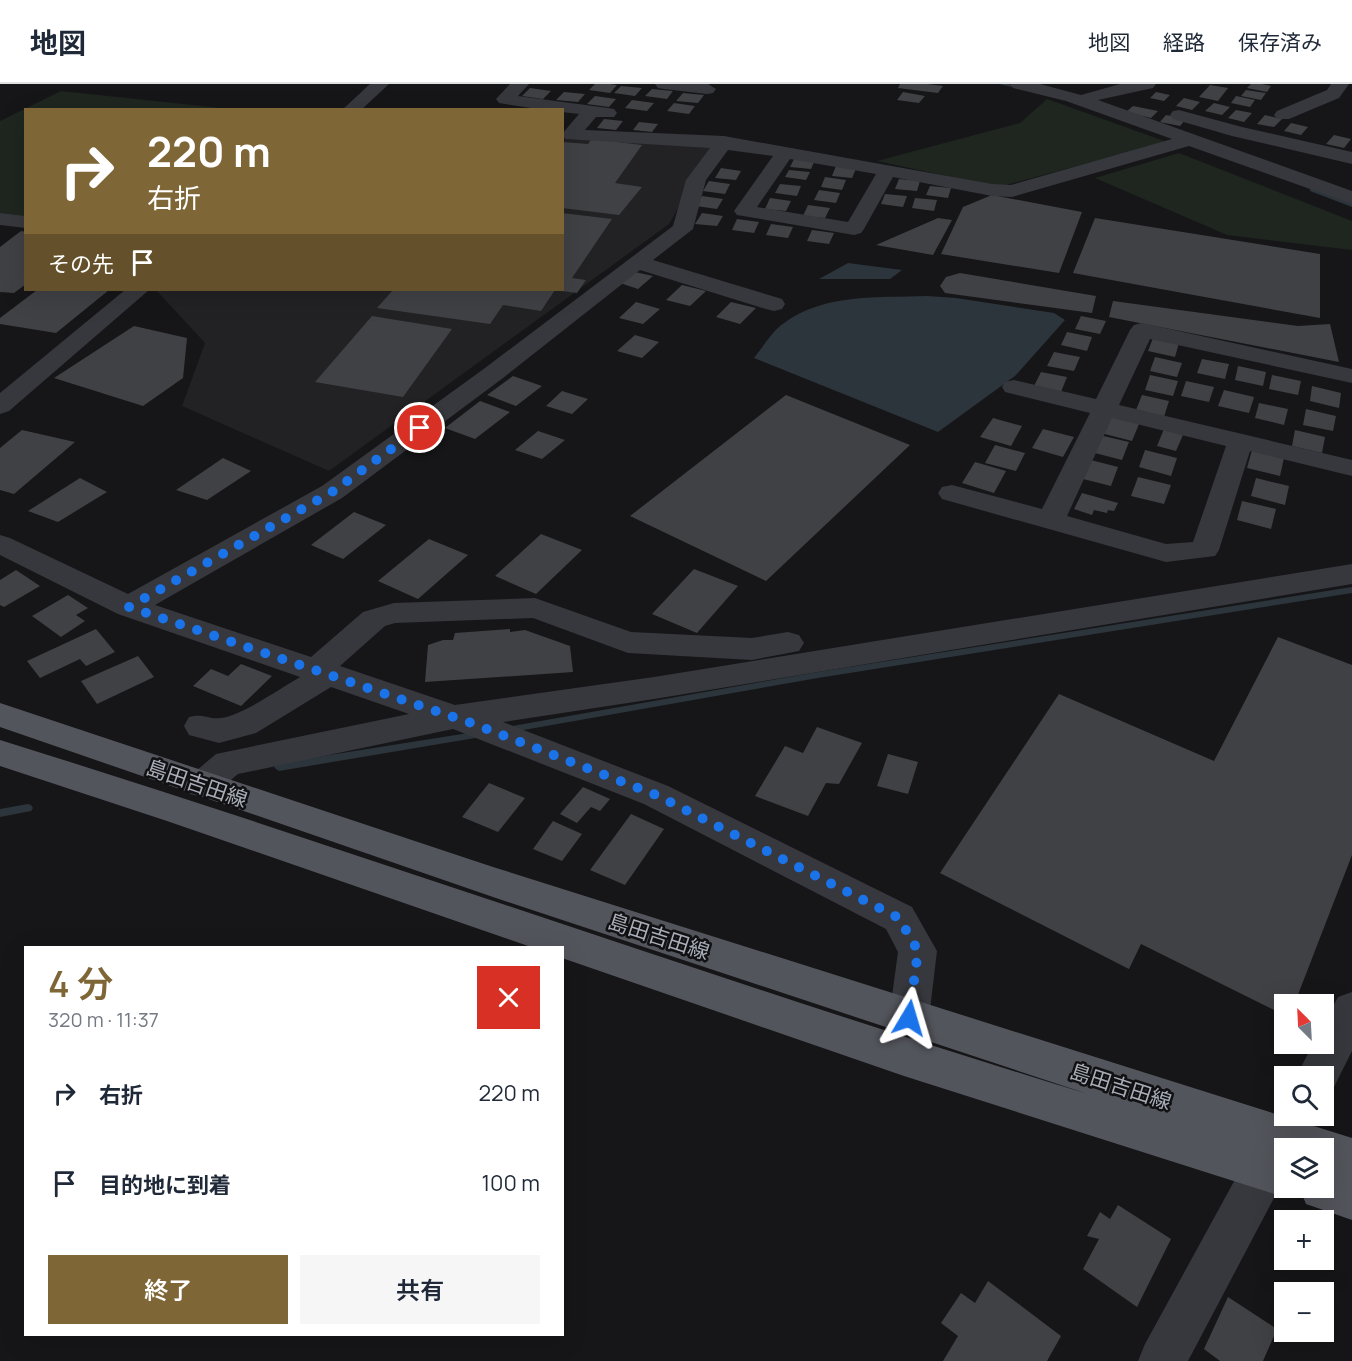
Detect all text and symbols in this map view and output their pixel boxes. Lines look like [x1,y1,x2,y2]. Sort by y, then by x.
text: 地図 [30,23,86,61]
text: 地図 [1088,28,1130,56]
text: 経路 [1163,28,1205,56]
text: 保存済み [1238,28,1322,56]
text: 220 m [147,122,271,180]
icon: right [48,132,126,210]
text: 右折 [147,179,201,216]
icon: arrive [126,246,159,279]
text: その先 [48,249,114,279]
pin [394,402,445,453]
icon: arrive [403,411,436,444]
street label: 島田吉田線 [143,753,251,813]
street label: 島田吉田線 [605,906,713,966]
text: 4 分 [48,959,113,1008]
button: close [477,966,540,1029]
position arrow [877,986,941,1050]
north arrow [1274,994,1334,1054]
map controls [1274,994,1334,1342]
text: 320 m · 11:37 [48,1006,159,1033]
street label: 島田吉田線 [1067,1056,1175,1116]
button: search [1274,1066,1334,1126]
icon: right [48,1077,81,1110]
text: 220 m [478,1078,540,1108]
text: 右折 [99,1080,143,1110]
button: layers [1274,1138,1334,1198]
icon: arrive [48,1167,81,1200]
text: 100 m [482,1168,540,1198]
text: 目的地に到着 [99,1170,231,1200]
button: + [1274,1210,1334,1270]
button: 終了 [48,1255,288,1324]
button: 共有 [300,1255,540,1324]
button: − [1274,1282,1334,1342]

